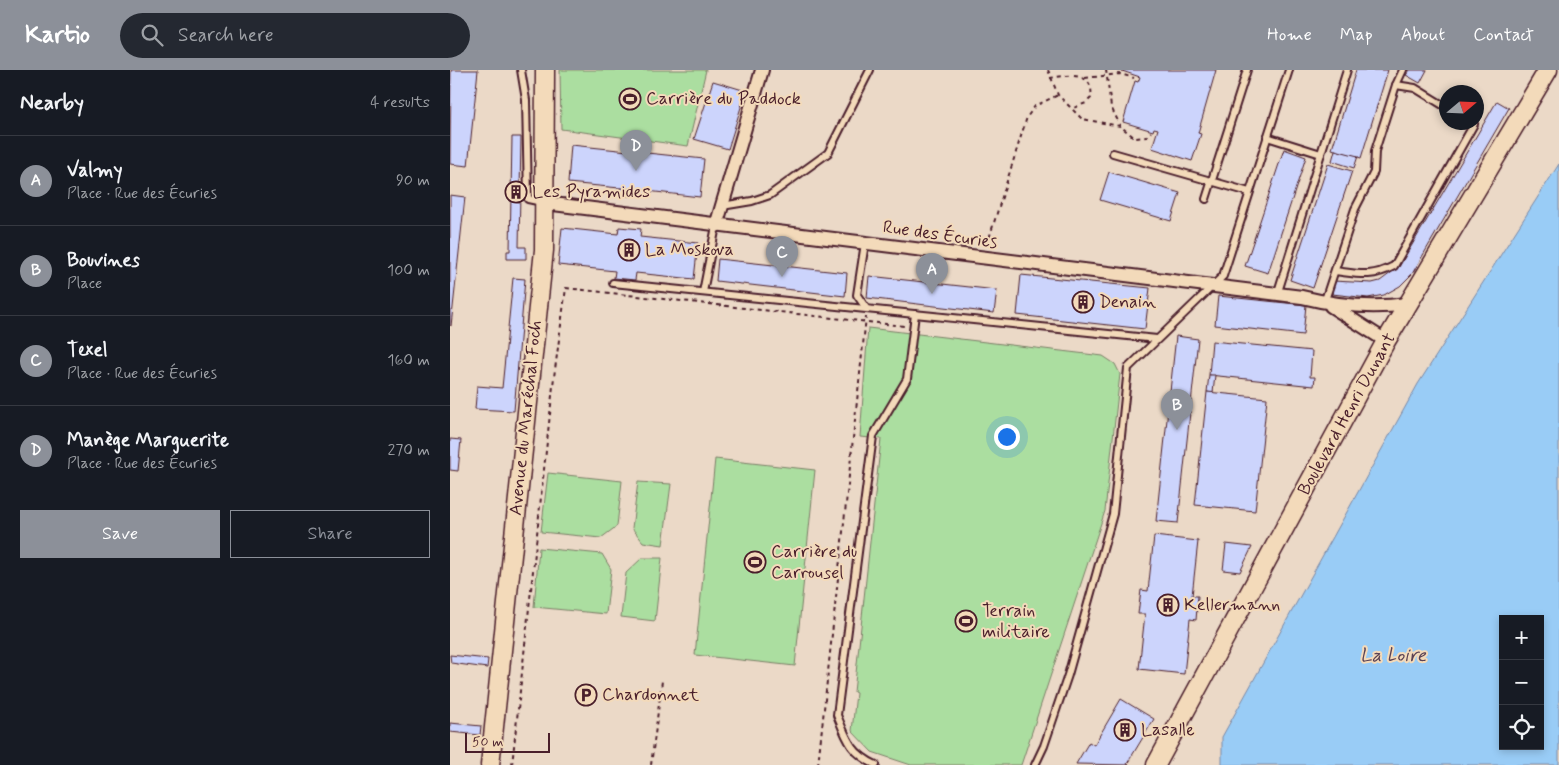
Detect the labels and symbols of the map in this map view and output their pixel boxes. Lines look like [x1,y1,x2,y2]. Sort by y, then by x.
north arrow [1439,85,1484,130]
sports icon: Carrière du Paddock [618,87,642,111]
place label: Carrière du Paddock [646,87,801,111]
pin: D [620,130,652,171]
building icon: Les Pyramides [504,180,528,204]
place label: Les Pyramides [532,180,650,204]
street label: Rue des Écuries [881,215,999,255]
pin: C [766,236,798,277]
building icon: La Moskova [617,238,641,262]
place label: La Moskova [645,238,734,262]
pin: A [916,253,948,294]
building icon: Denain [1071,290,1095,314]
place label: Denain [1099,290,1156,314]
street label: Avenue du Maréchal Foch [504,319,548,517]
street label: Boulevard Henri Dunant [1292,328,1402,500]
pin: B [1161,389,1193,430]
your location [994,424,1020,450]
place label: Carrière du Carrousel [771,540,857,585]
sports icon: Carrière du Carrousel [743,550,767,574]
building icon: Kellermann [1156,593,1180,617]
place label: Kellermann [1184,593,1280,617]
place label: Terrain militaire [982,599,1050,644]
sports icon: Terrain militaire [954,609,978,633]
water label: La Loire [1360,643,1427,668]
parking icon: Chardonnet [574,683,598,707]
place label: Chardonnet [602,683,700,707]
building icon: Lasalle [1113,718,1137,742]
place label: Lasalle [1141,718,1195,742]
scale bar [465,730,550,753]

